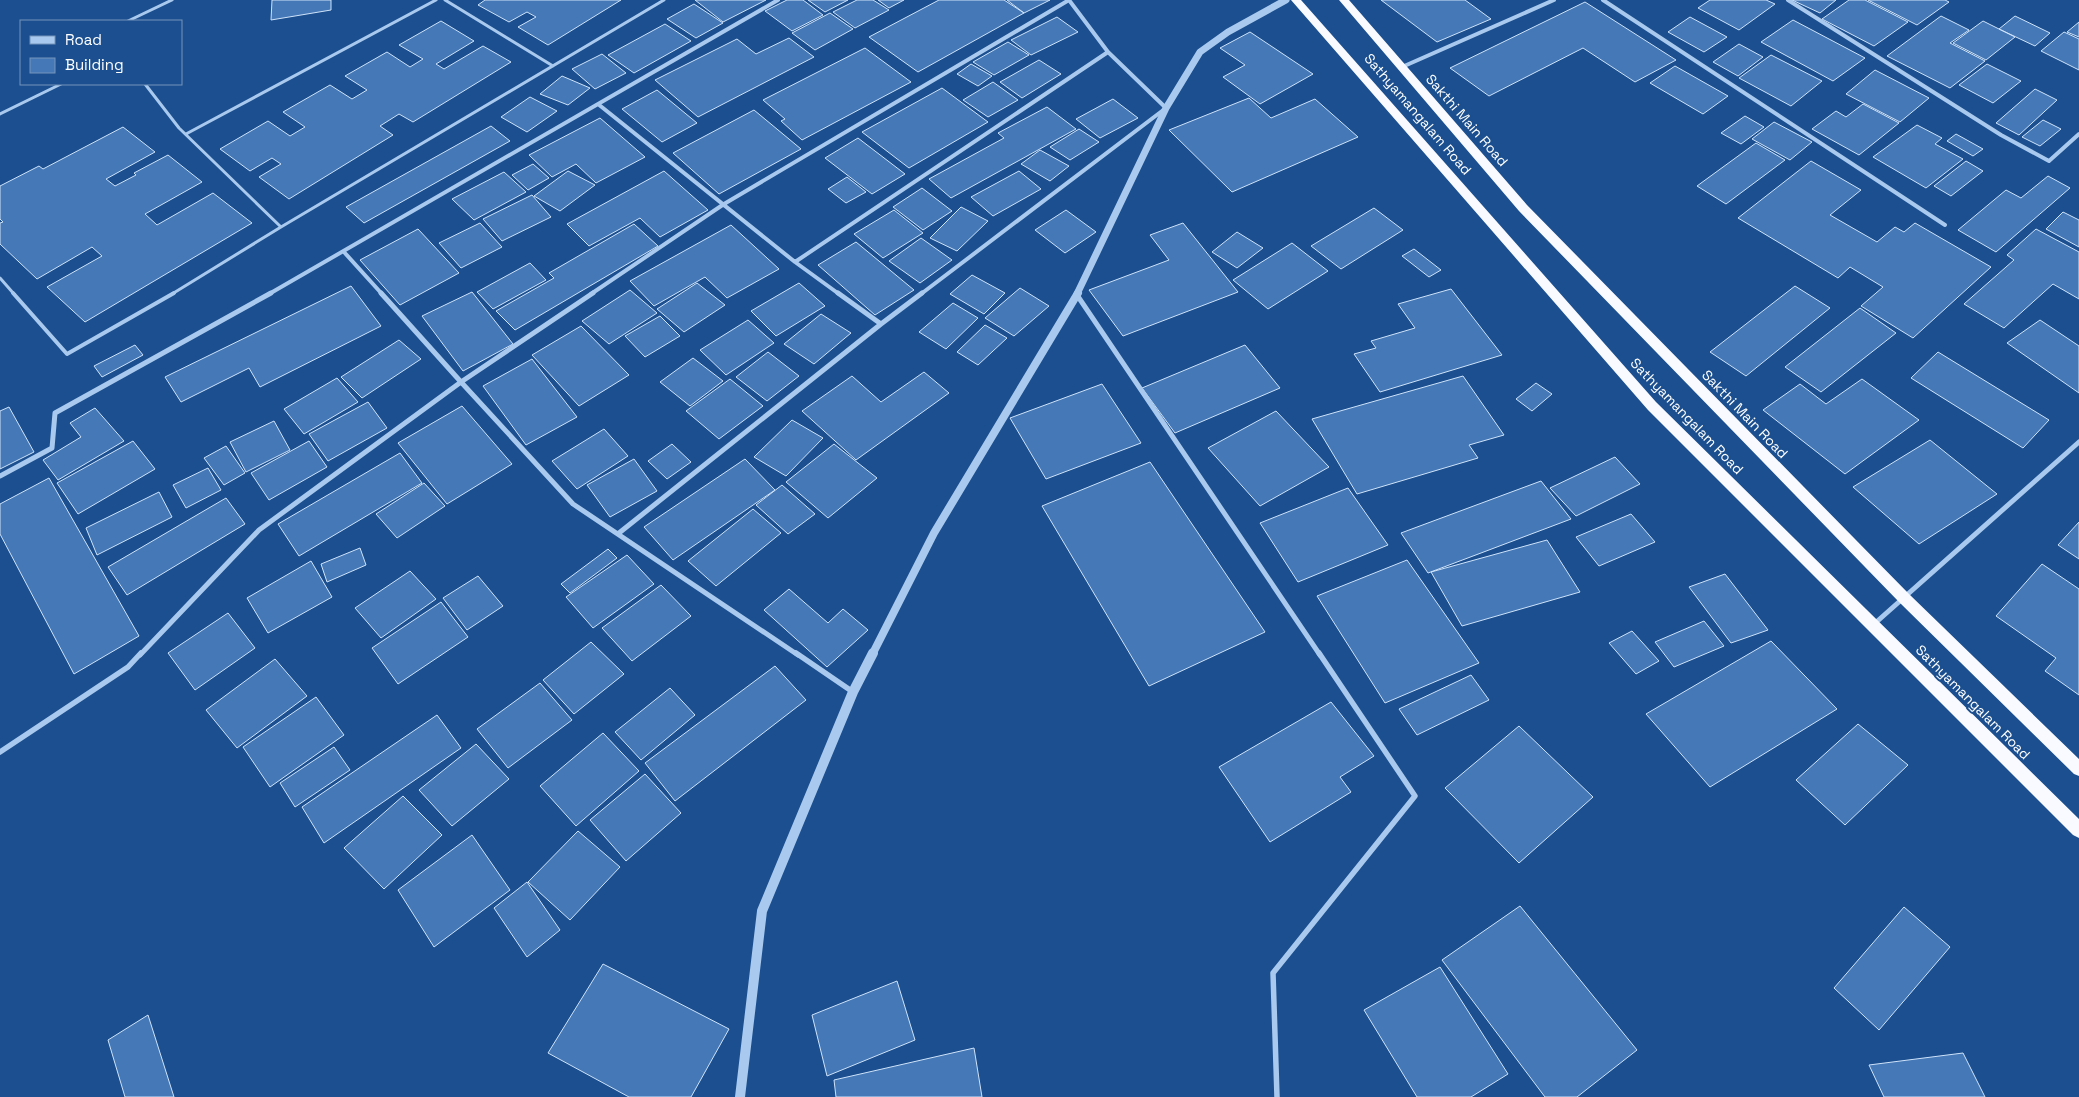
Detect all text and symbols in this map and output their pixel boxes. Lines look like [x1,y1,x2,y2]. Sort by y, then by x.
legend [20,20,182,85]
text: Road [65,30,102,49]
street label: Sathyamangalam Road [1360,50,1476,178]
text: Building [65,55,124,74]
street label: Sakthi Main Road [1422,70,1512,170]
street label: Sathyamangalam Road [1627,354,1747,478]
street label: Sakthi Main Road [1698,366,1792,462]
street label: Sathyamangalam Road [1912,641,2034,763]

